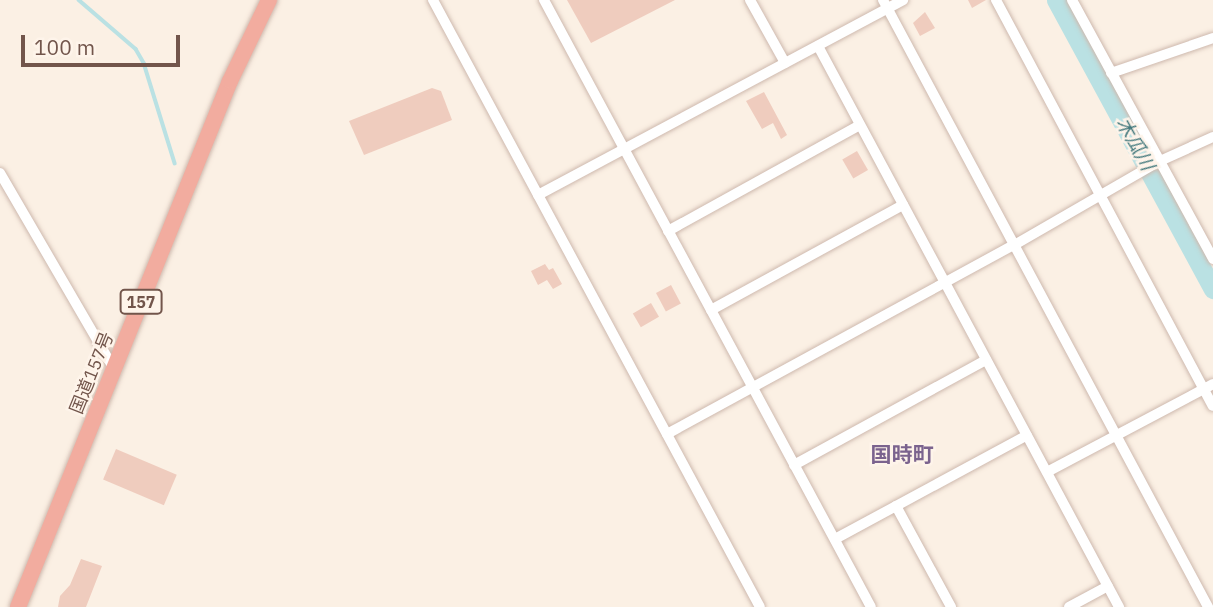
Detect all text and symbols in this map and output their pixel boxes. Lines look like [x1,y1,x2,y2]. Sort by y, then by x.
scale bar [24,21,184,65]
text: 100 m [34,33,95,61]
water label: 木瓜川 [1111,114,1159,174]
road number: 157 [118,290,164,314]
street label: 国道157号 [66,329,118,417]
district label: 国時町 [871,441,933,467]

